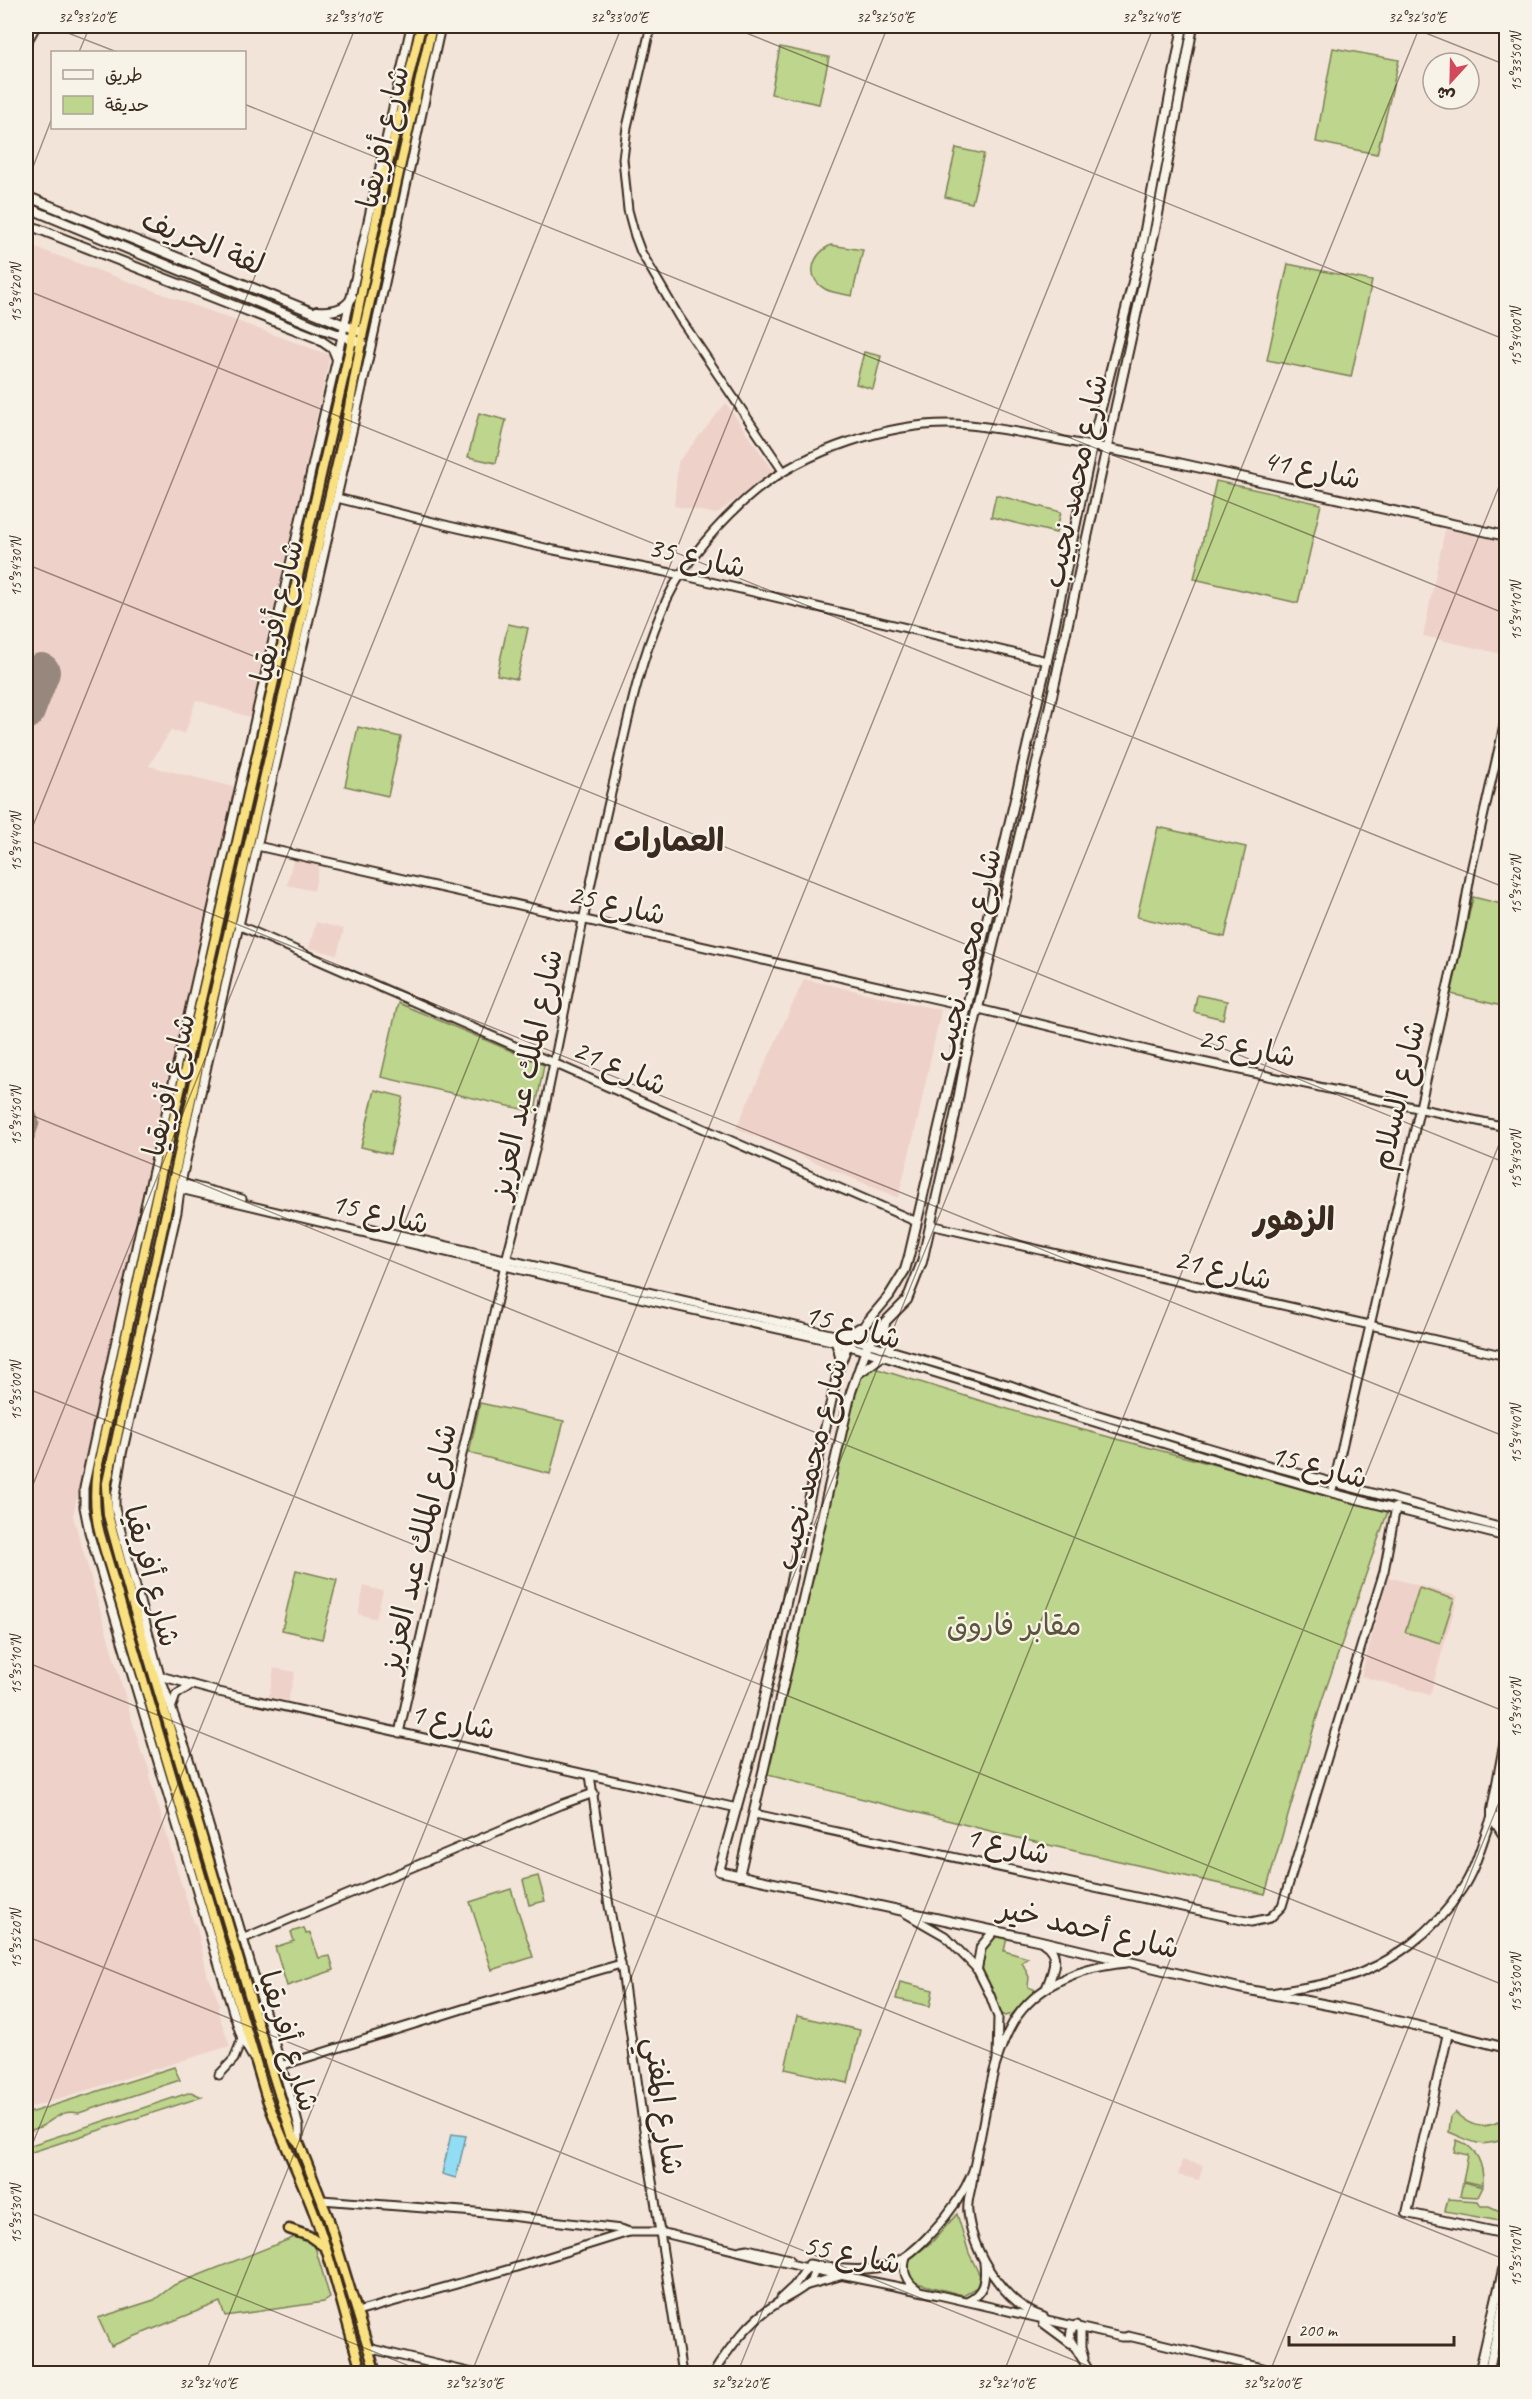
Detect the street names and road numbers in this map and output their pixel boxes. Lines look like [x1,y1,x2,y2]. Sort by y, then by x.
street label: شارع أفريقيا [348,62,420,213]
street label: لفة الجريف [136,200,270,284]
street label: شارع محمد نجيب [1034,371,1118,592]
street label: شارع 41 [1259,440,1364,500]
street label: شارع 35 [644,527,750,589]
street label: شارع أفريقيا [242,536,314,687]
street label: شارع محمد نجيب [924,845,1012,1066]
street label: شارع 25 [564,874,670,936]
street label: شارع الملك عبد العزيز [480,946,573,1206]
street label: شارع أفريقيا [134,1010,206,1161]
street label: شارع السلام [1362,1016,1437,1174]
street label: شارع 25 [1194,1018,1299,1078]
street label: شارع 21 [566,1029,673,1106]
street label: شارع 15 [327,1183,433,1245]
street label: شارع 21 [1170,1239,1276,1301]
street label: شارع 15 [800,1294,906,1360]
street label: شارع محمد نجيب [766,1354,858,1575]
street label: شارع الملك عبد العزيز [370,1420,467,1680]
street label: شارع 15 [1266,1435,1372,1499]
street label: شارع أفريقيا [113,1501,189,1652]
street label: شارع 1 [407,1694,499,1750]
street label: شارع 1 [962,1817,1054,1875]
street label: شارع أحمد خير [992,1888,1183,1969]
street label: شارع أفريقيا [248,1966,328,2117]
street label: شارع المفتي [629,2035,692,2178]
street label: شارع 55 [799,2225,904,2285]

